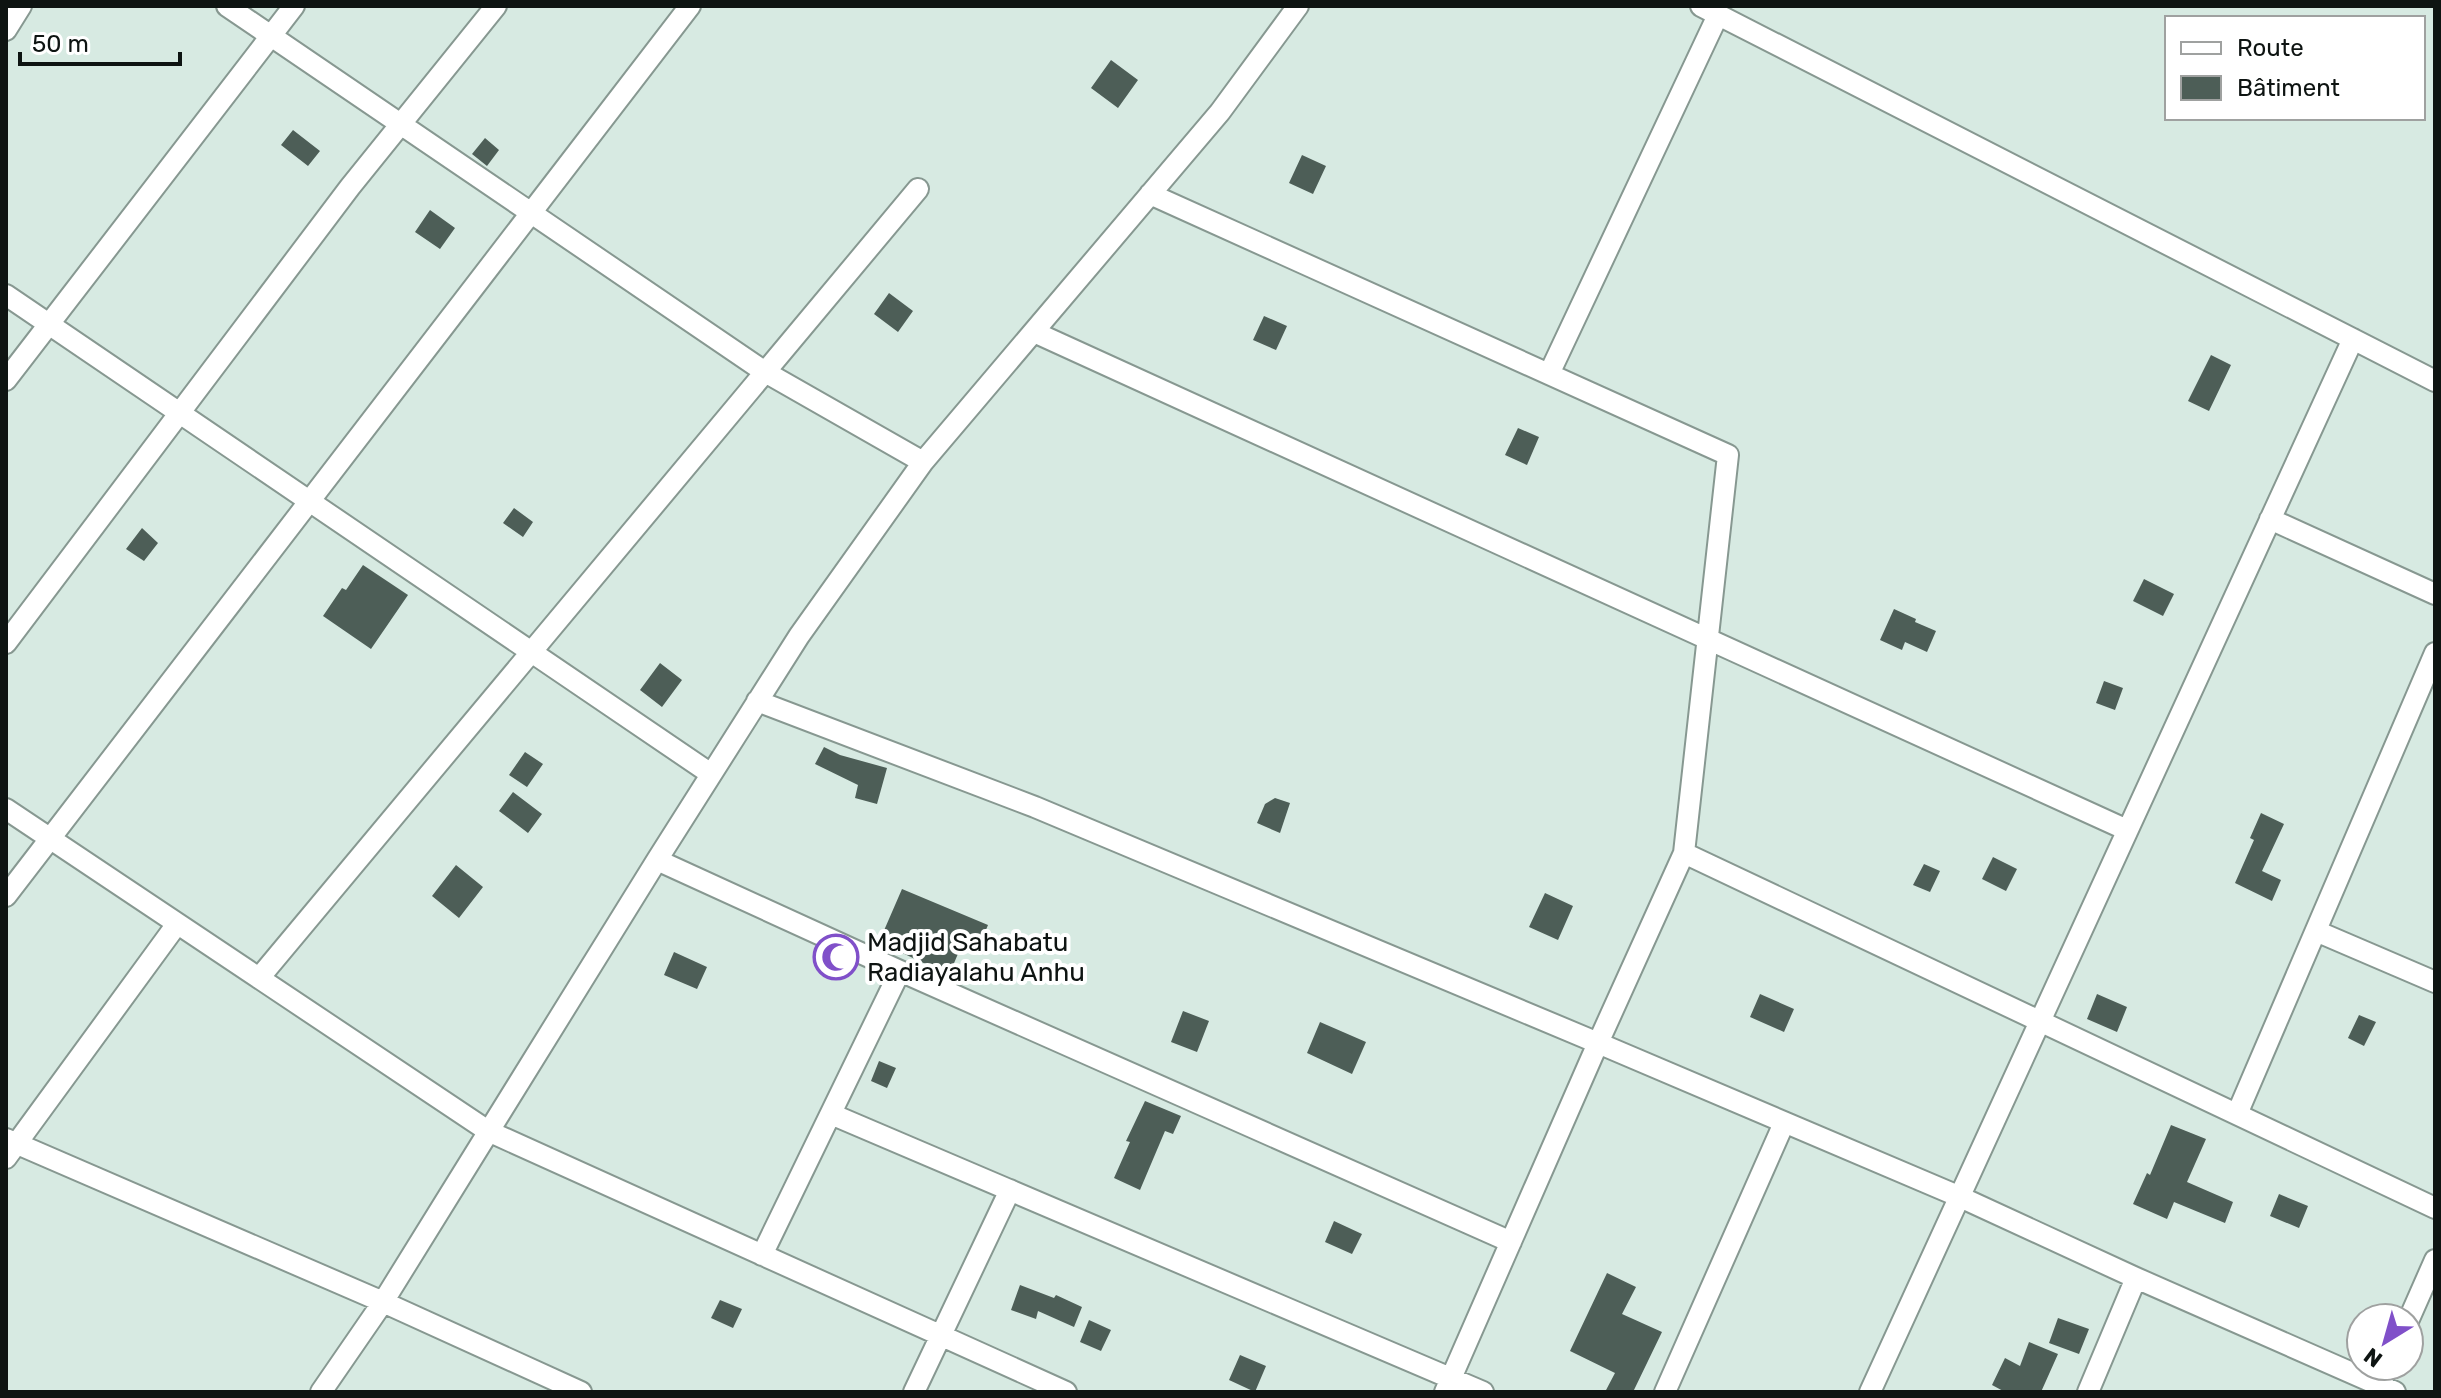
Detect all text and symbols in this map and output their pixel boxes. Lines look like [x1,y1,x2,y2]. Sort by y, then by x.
scale bar [20,16,180,66]
legend [2165,16,2425,120]
text: 50 m [32,30,89,58]
text: Route [2237,34,2304,62]
text: Bâtiment [2237,74,2340,102]
place label: Madjid Sahabatu Radiayalahu Anhu [867,927,1085,988]
mosque icon: Madjid Sahabatu Radiayalahu Anhu [812,933,860,981]
north arrow [2345,1302,2425,1382]
text: N [2359,1342,2388,1373]

